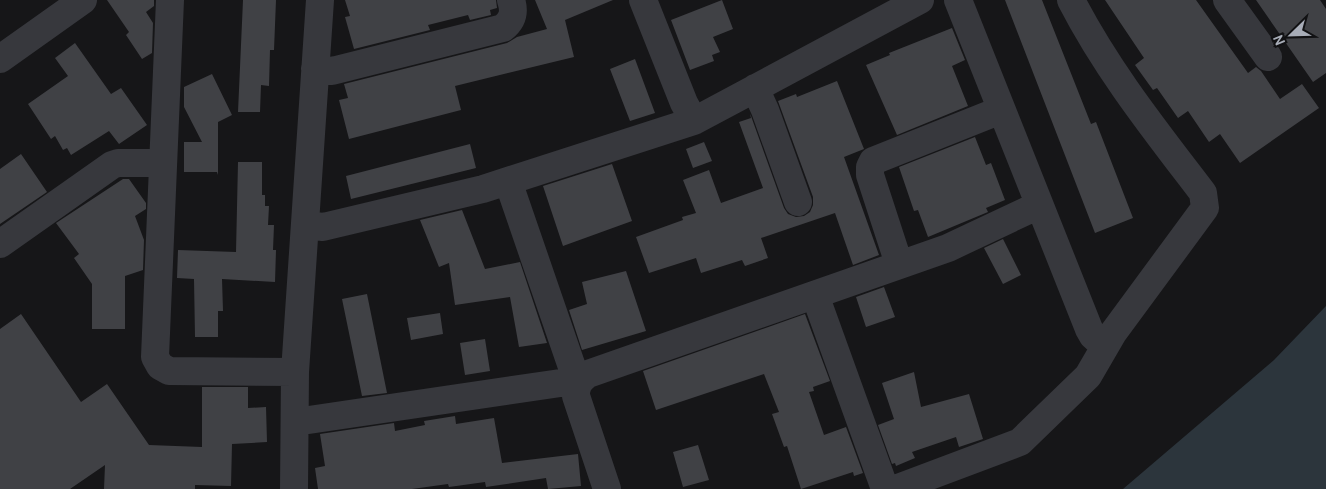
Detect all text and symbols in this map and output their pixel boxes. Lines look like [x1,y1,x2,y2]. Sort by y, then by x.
north arrow [1266,10,1316,60]
text: N [1269,32,1289,48]

